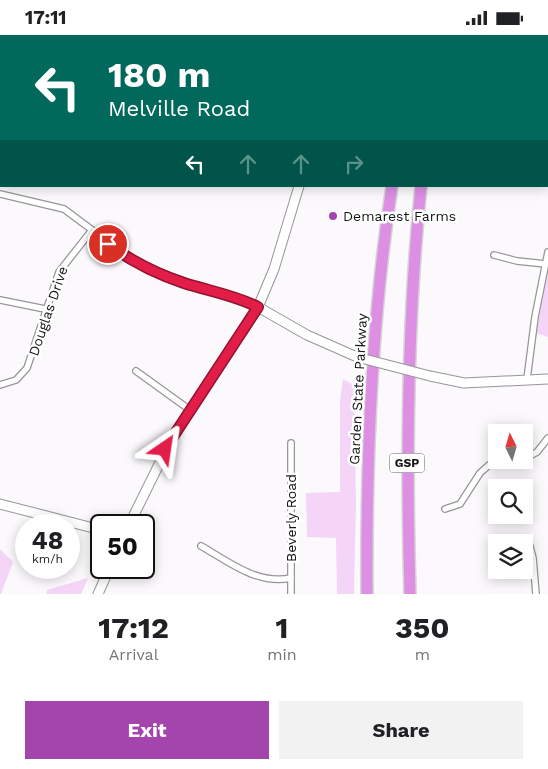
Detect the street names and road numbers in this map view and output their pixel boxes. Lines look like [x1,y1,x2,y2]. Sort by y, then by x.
street label: Douglas Drive [25,264,71,358]
street label: Garden State Parkway [346,312,370,465]
road number: GSP [390,453,424,473]
street label: Beverly Road [283,474,299,562]

